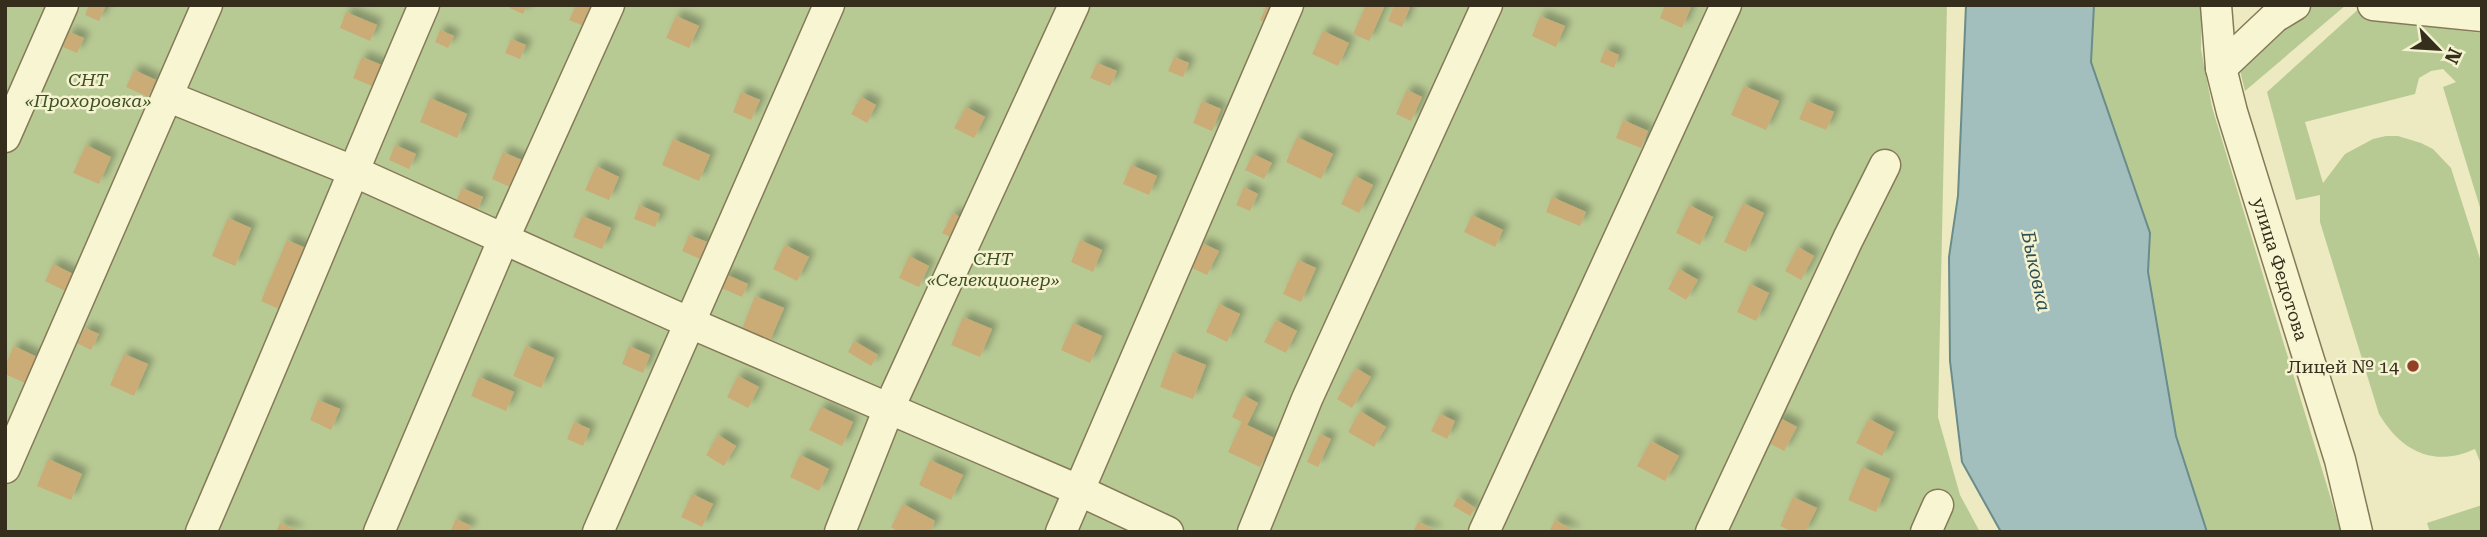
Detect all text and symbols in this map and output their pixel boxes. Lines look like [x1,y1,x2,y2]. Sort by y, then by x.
north arrow [2403,14,2473,84]
text: N [2439,44,2466,68]
park label: СНТ «Прохоровка» [25,69,151,111]
street label: улица Федотова [2249,195,2313,343]
water label: Быковка [2016,228,2056,313]
park label: СНТ «Селекционер» [927,248,1059,290]
place label: Лицей № 14 [2287,356,2399,377]
marker: Лицей № 14 [2405,358,2421,374]

